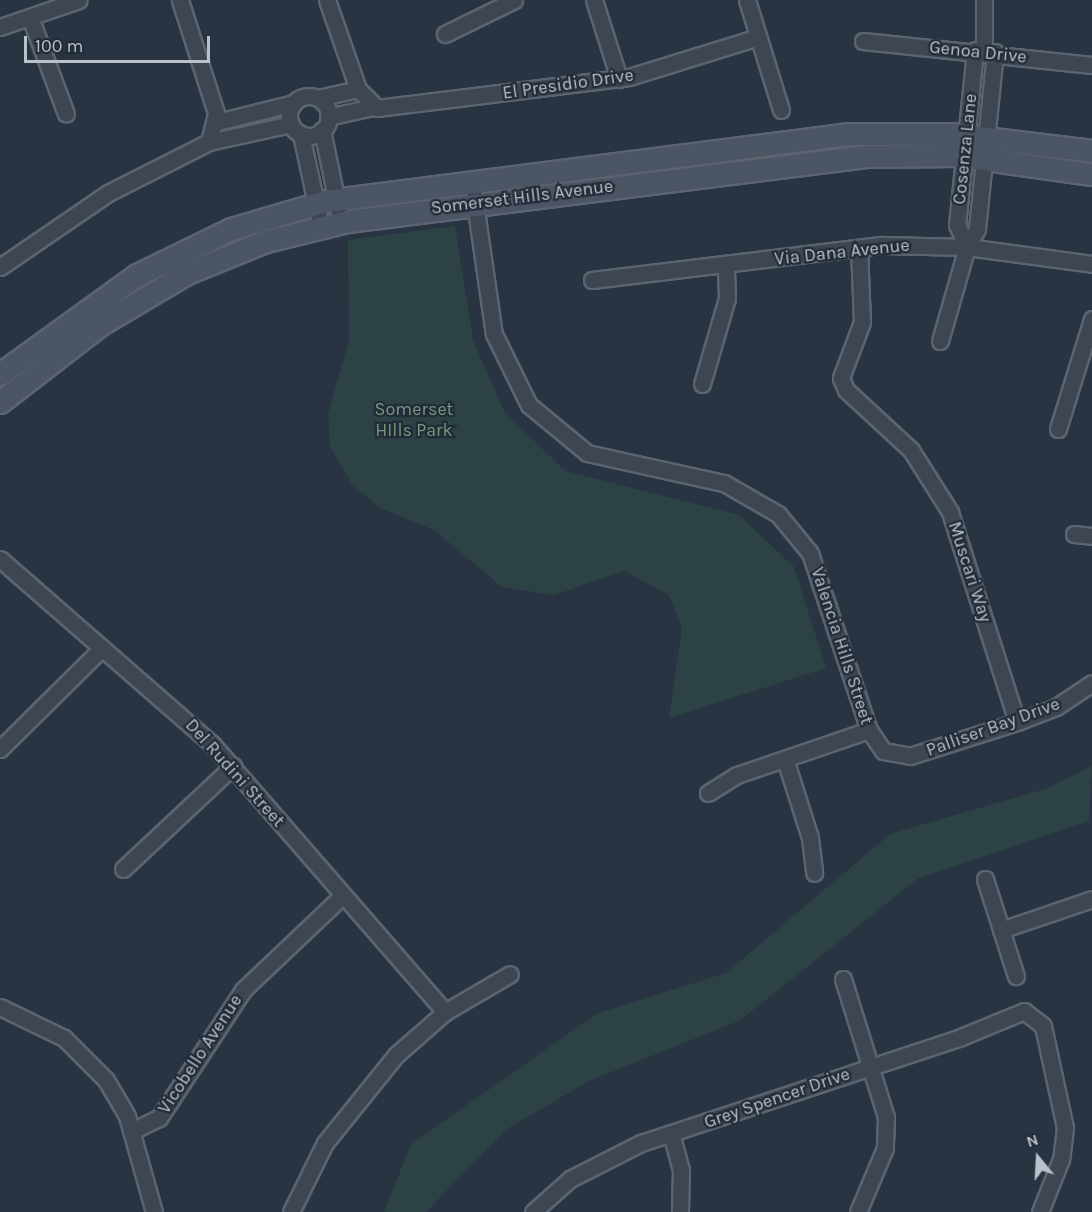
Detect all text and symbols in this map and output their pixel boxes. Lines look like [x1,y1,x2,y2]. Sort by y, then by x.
scale bar [27,24,213,62]
text: 100 m [35,35,83,57]
street label: Genoa Drive [928,36,1028,68]
street label: El Presidio Drive [501,64,635,104]
street label: Cosenza Lane [948,92,982,206]
street label: Somerset Hills Avenue [430,175,614,219]
street label: Via Dana Avenue [773,234,911,270]
park label: Somerset HIlls Park [375,399,453,442]
street label: Muscari Way [944,519,996,625]
street label: Valencia Hills Street [806,565,878,727]
street label: Palliser Bay Drive [923,693,1063,761]
street label: Del Rudini Street [181,714,289,832]
street label: Vicobello Avenue [153,990,247,1118]
street label: Grey Spencer Drive [701,1063,853,1133]
north arrow [1008,1128,1068,1188]
text: N [1024,1130,1041,1151]

